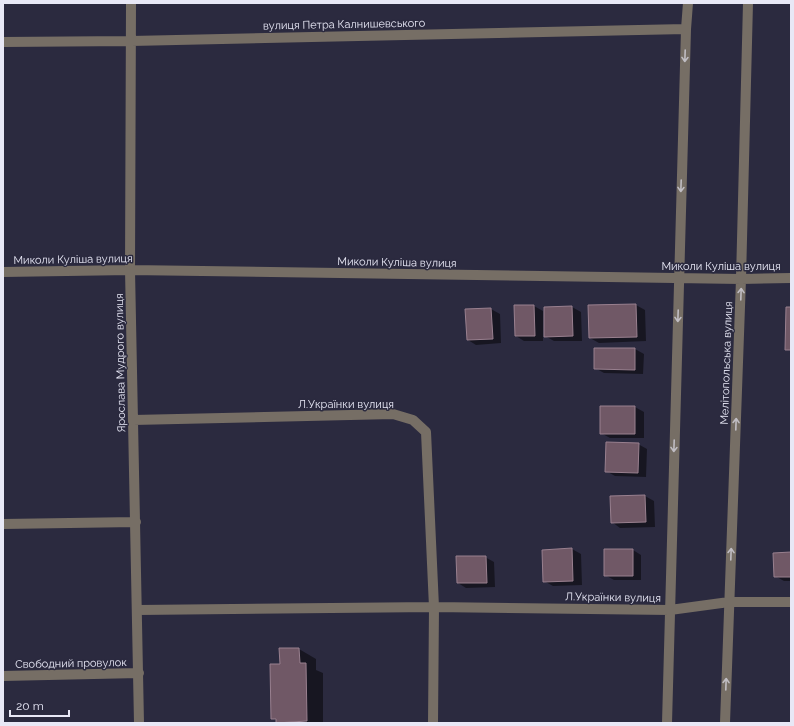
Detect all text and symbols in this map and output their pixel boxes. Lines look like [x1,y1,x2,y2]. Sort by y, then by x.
street label: вулиця Петра Калнишевського [263,17,426,32]
one-way arrow [681,49,689,62]
one-way arrow [678,179,685,192]
street label: Миколи Куліша вулиця [13,252,133,267]
street label: Миколи Куліша вулиця [337,255,457,270]
street label: Миколи Куліша вулиця [661,260,781,273]
one-way arrow [737,288,744,301]
street label: Ярослава Мудрого вулиця [113,293,128,433]
street label: Мелітопольська вулиця [718,301,735,425]
one-way arrow [674,309,682,322]
street label: Л.Українки вулиця [298,398,394,411]
one-way arrow [732,418,740,431]
one-way arrow [671,439,678,452]
one-way arrow [727,548,735,561]
street label: Л.Українки вулиця [565,590,661,605]
street label: Свободний провулок [15,656,127,671]
one-way arrow [723,678,730,691]
scale bar [10,692,69,718]
text: 20 m [16,699,44,713]

